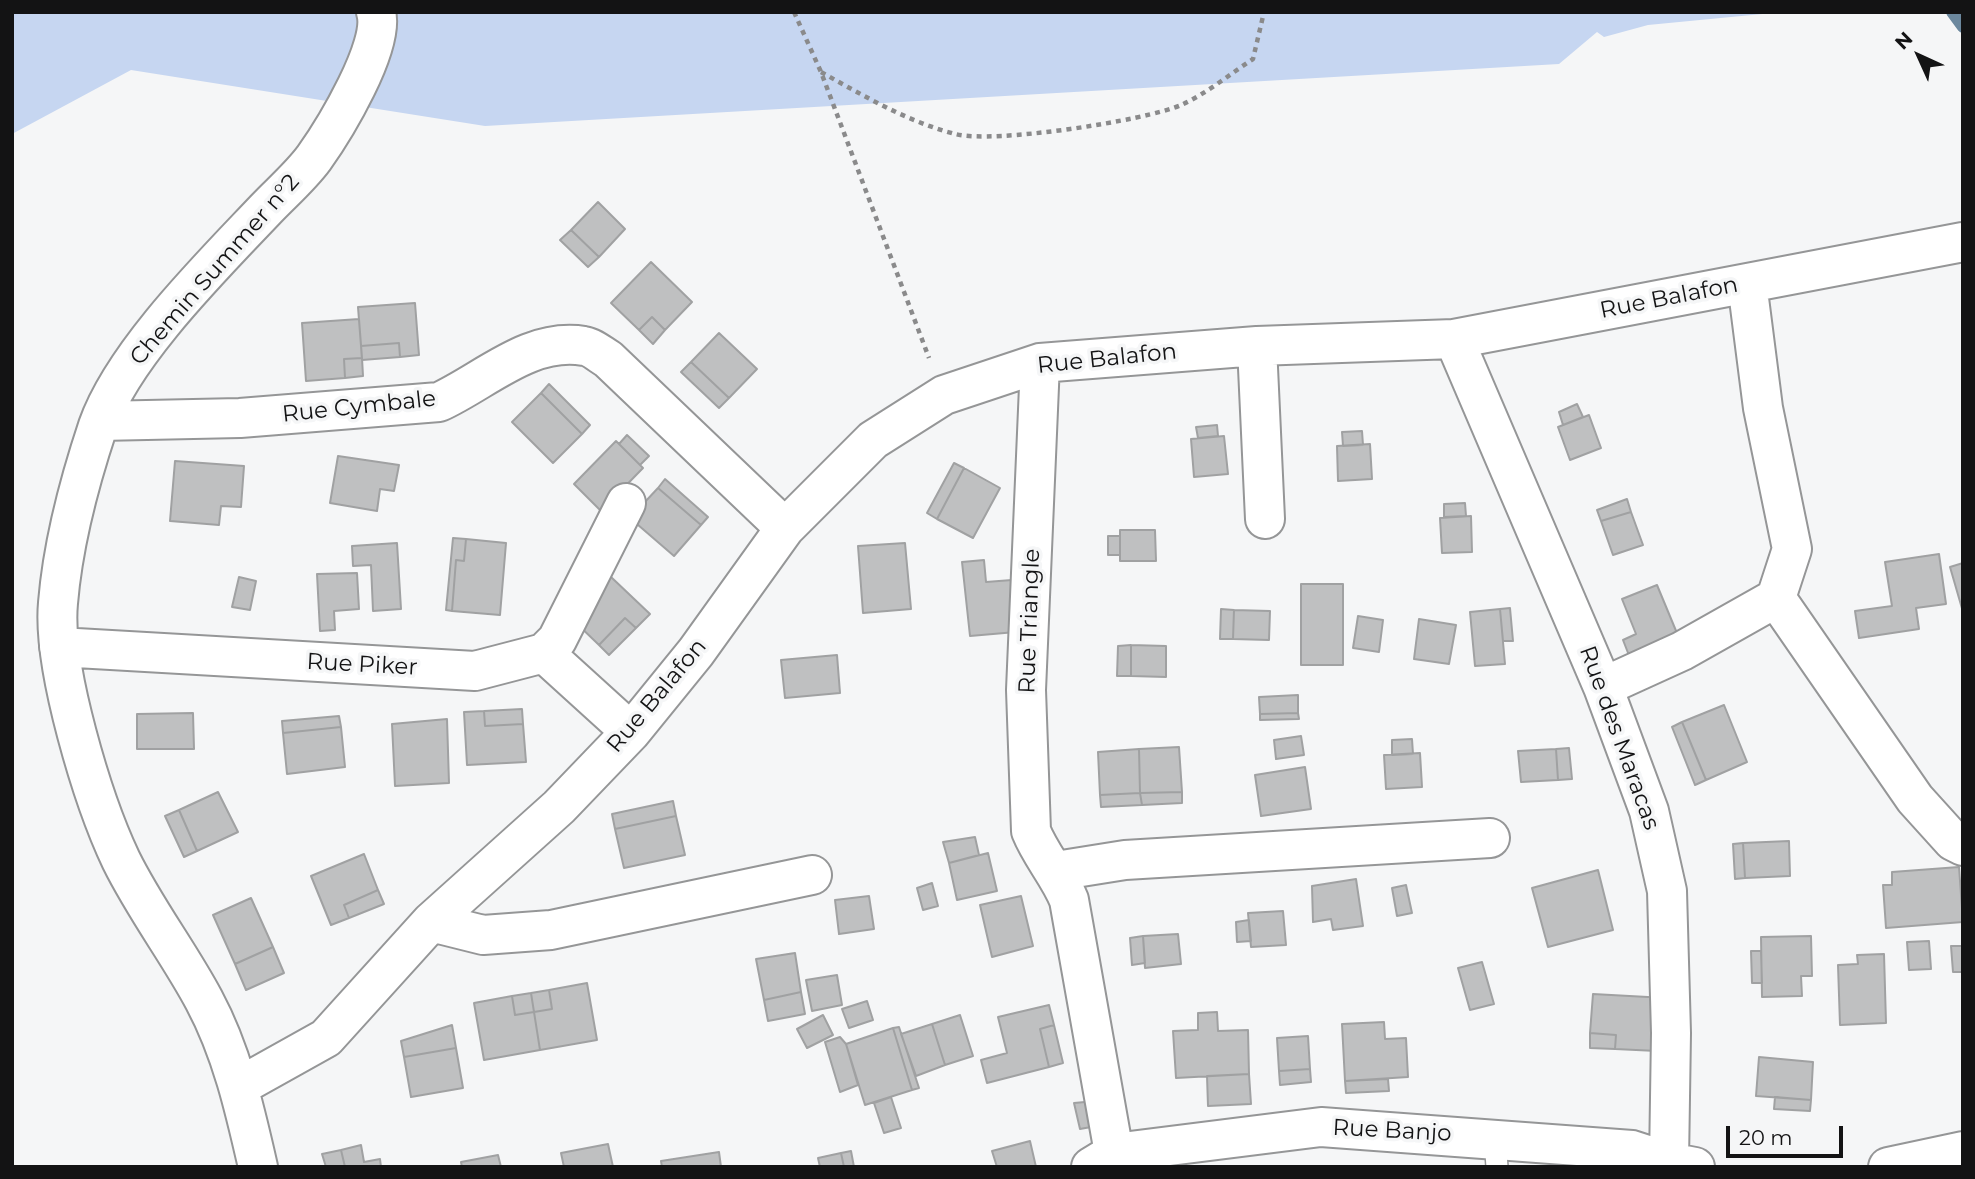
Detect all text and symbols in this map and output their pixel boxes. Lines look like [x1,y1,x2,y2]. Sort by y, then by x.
north arrow [1884,21,1954,91]
text: N [1890,27,1917,54]
street label: Chemin Summer n°2 [125,169,305,371]
street label: Rue Balafon [1598,271,1740,325]
street label: Rue Balafon [1036,338,1178,380]
street label: Rue Cymbale [281,385,437,429]
street label: Rue Triangle [1014,548,1046,694]
street label: Rue Balafon [601,633,713,759]
street label: Rue des Maracas [1573,642,1665,834]
street label: Rue Piker [306,648,418,682]
scale bar [1730,1112,1847,1156]
street label: Rue Banjo [1332,1114,1452,1148]
text: 20 m [1739,1125,1793,1150]

